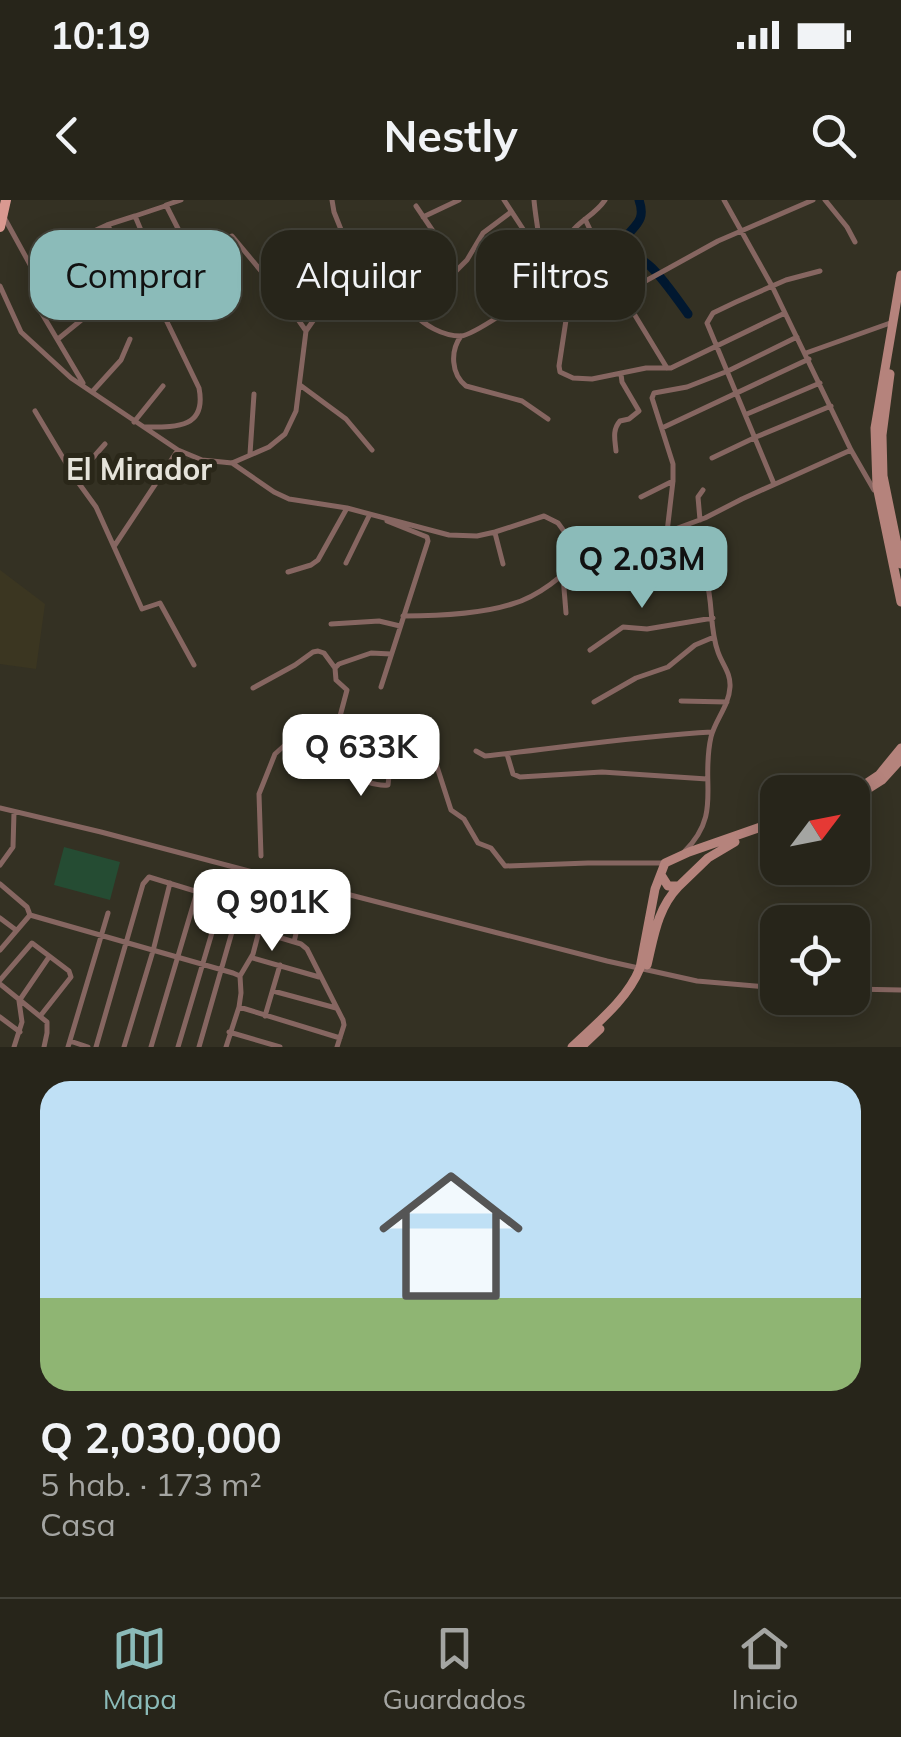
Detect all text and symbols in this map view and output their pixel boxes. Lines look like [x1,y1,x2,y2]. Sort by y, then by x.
text: 10:19 [50,11,151,59]
text: Nestly [383,107,518,163]
icon: back [40,108,95,163]
icon: search [806,108,861,163]
chip: Comprar [30,230,241,320]
chip: Alquilar [261,230,456,320]
chip: Filtros [476,230,645,320]
district label: El Mirador [66,450,212,488]
pin: Q 2.03M [550,526,734,611]
text: Q 2.03M [578,538,706,578]
pin: Q 633K [280,714,442,799]
text: Q 633K [305,726,417,766]
north arrow [760,775,870,885]
map controls [760,775,870,1015]
pin: Q 901K [191,869,353,954]
text: Q 901K [216,881,328,921]
button: locate [760,905,870,1015]
icon: home [361,1146,541,1326]
text: Q 2,030,000 [40,1411,282,1464]
text: 5 hab. · 173 m² [40,1464,262,1504]
text: Casa [40,1504,116,1544]
tab: Mapa [103,1621,177,1716]
tab: Guardados [382,1621,526,1716]
tab: Inicio [731,1621,798,1716]

